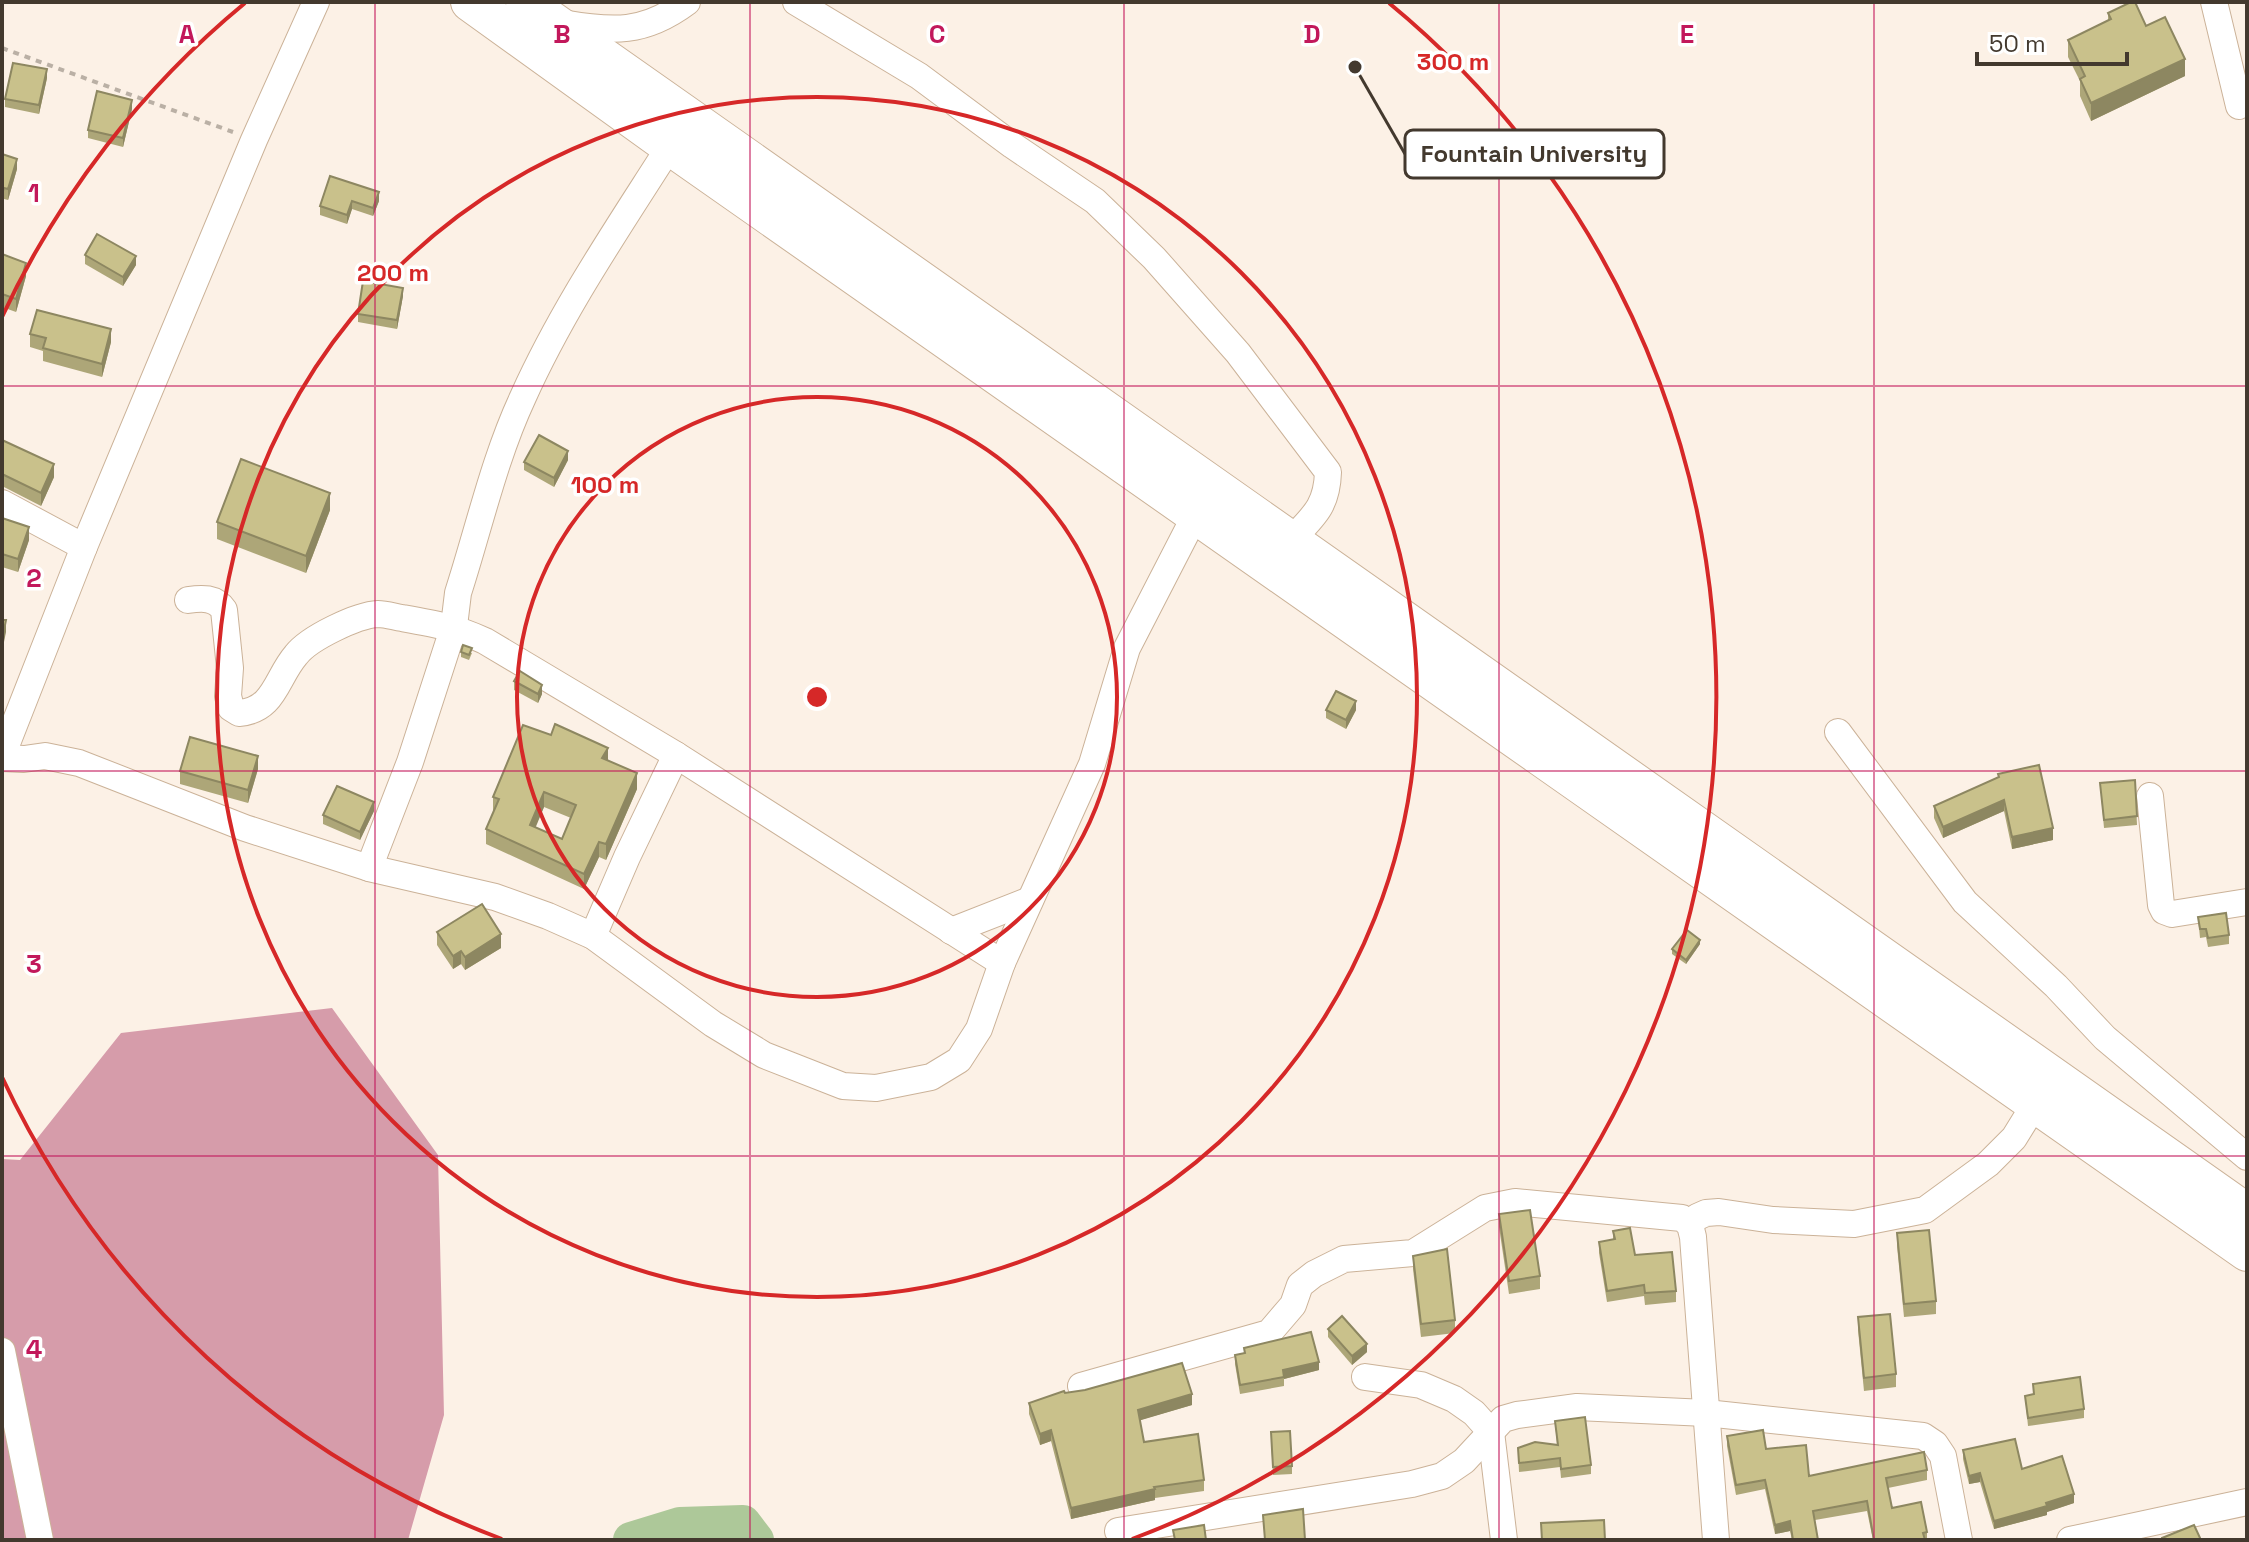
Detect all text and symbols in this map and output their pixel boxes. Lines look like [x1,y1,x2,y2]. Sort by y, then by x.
scale bar [1977,16,2127,66]
text: A [179,17,196,51]
text: B [553,17,571,51]
text: C [929,17,945,51]
text: D [1303,17,1321,51]
text: E [1680,17,1694,51]
text: 50 m [1989,28,2046,59]
text: 300 m [1417,46,1489,77]
callout: Fountain University [1405,130,1664,178]
text: Fountain University [1421,138,1647,169]
text: 1 [28,176,40,210]
text: 200 m [357,257,429,288]
text: 100 m [571,469,639,500]
text: 2 [26,561,42,595]
centre of rings [803,683,831,711]
text: 3 [26,947,42,981]
text: 4 [26,1332,42,1366]

